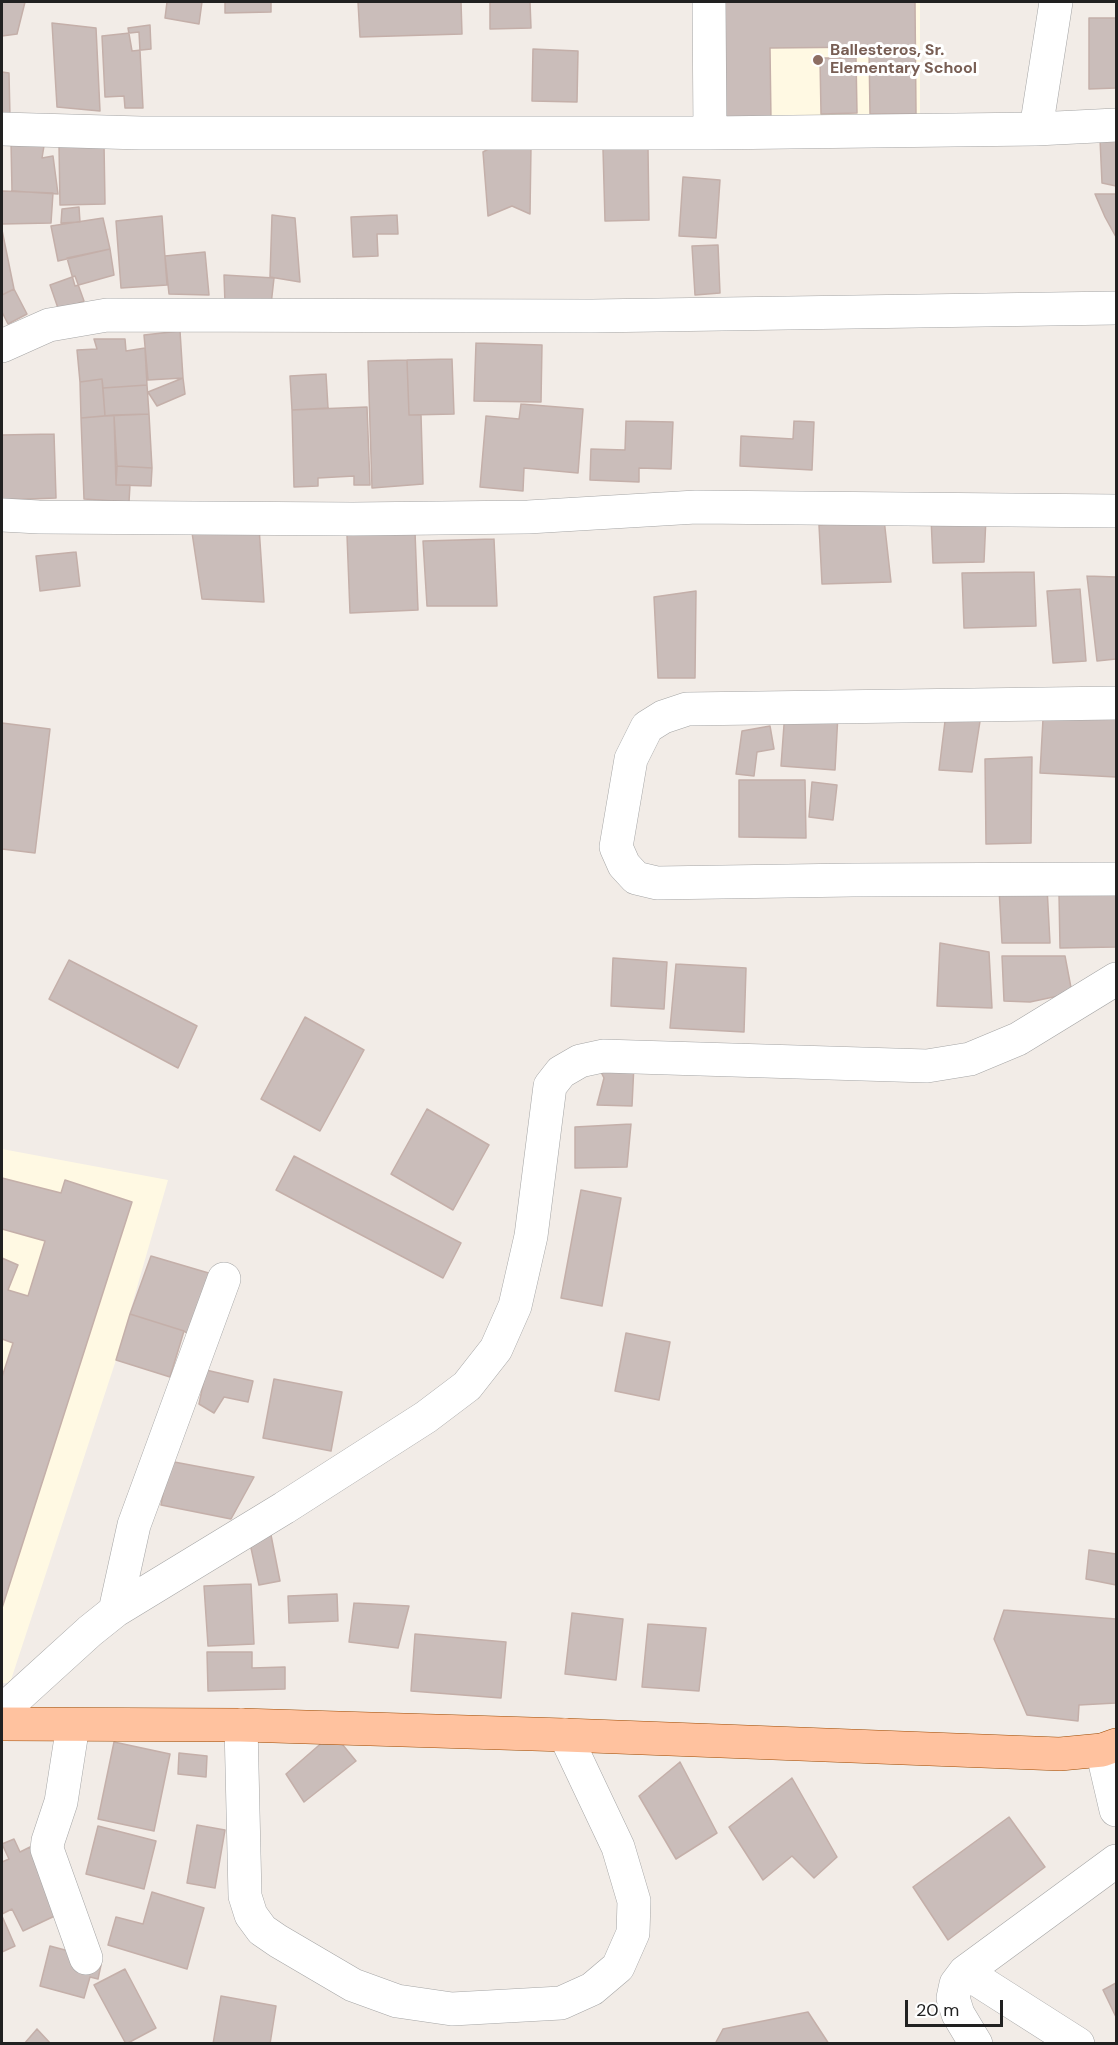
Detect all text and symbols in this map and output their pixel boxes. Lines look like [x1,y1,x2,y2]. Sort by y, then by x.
place label: Ballesteros, Sr. Elementary School [830,41,977,79]
marker: Ballesteros, Sr. Elementary School [811,53,825,67]
scale bar [908,1988,1006,2026]
text: 20 m [916,1998,959,2022]

